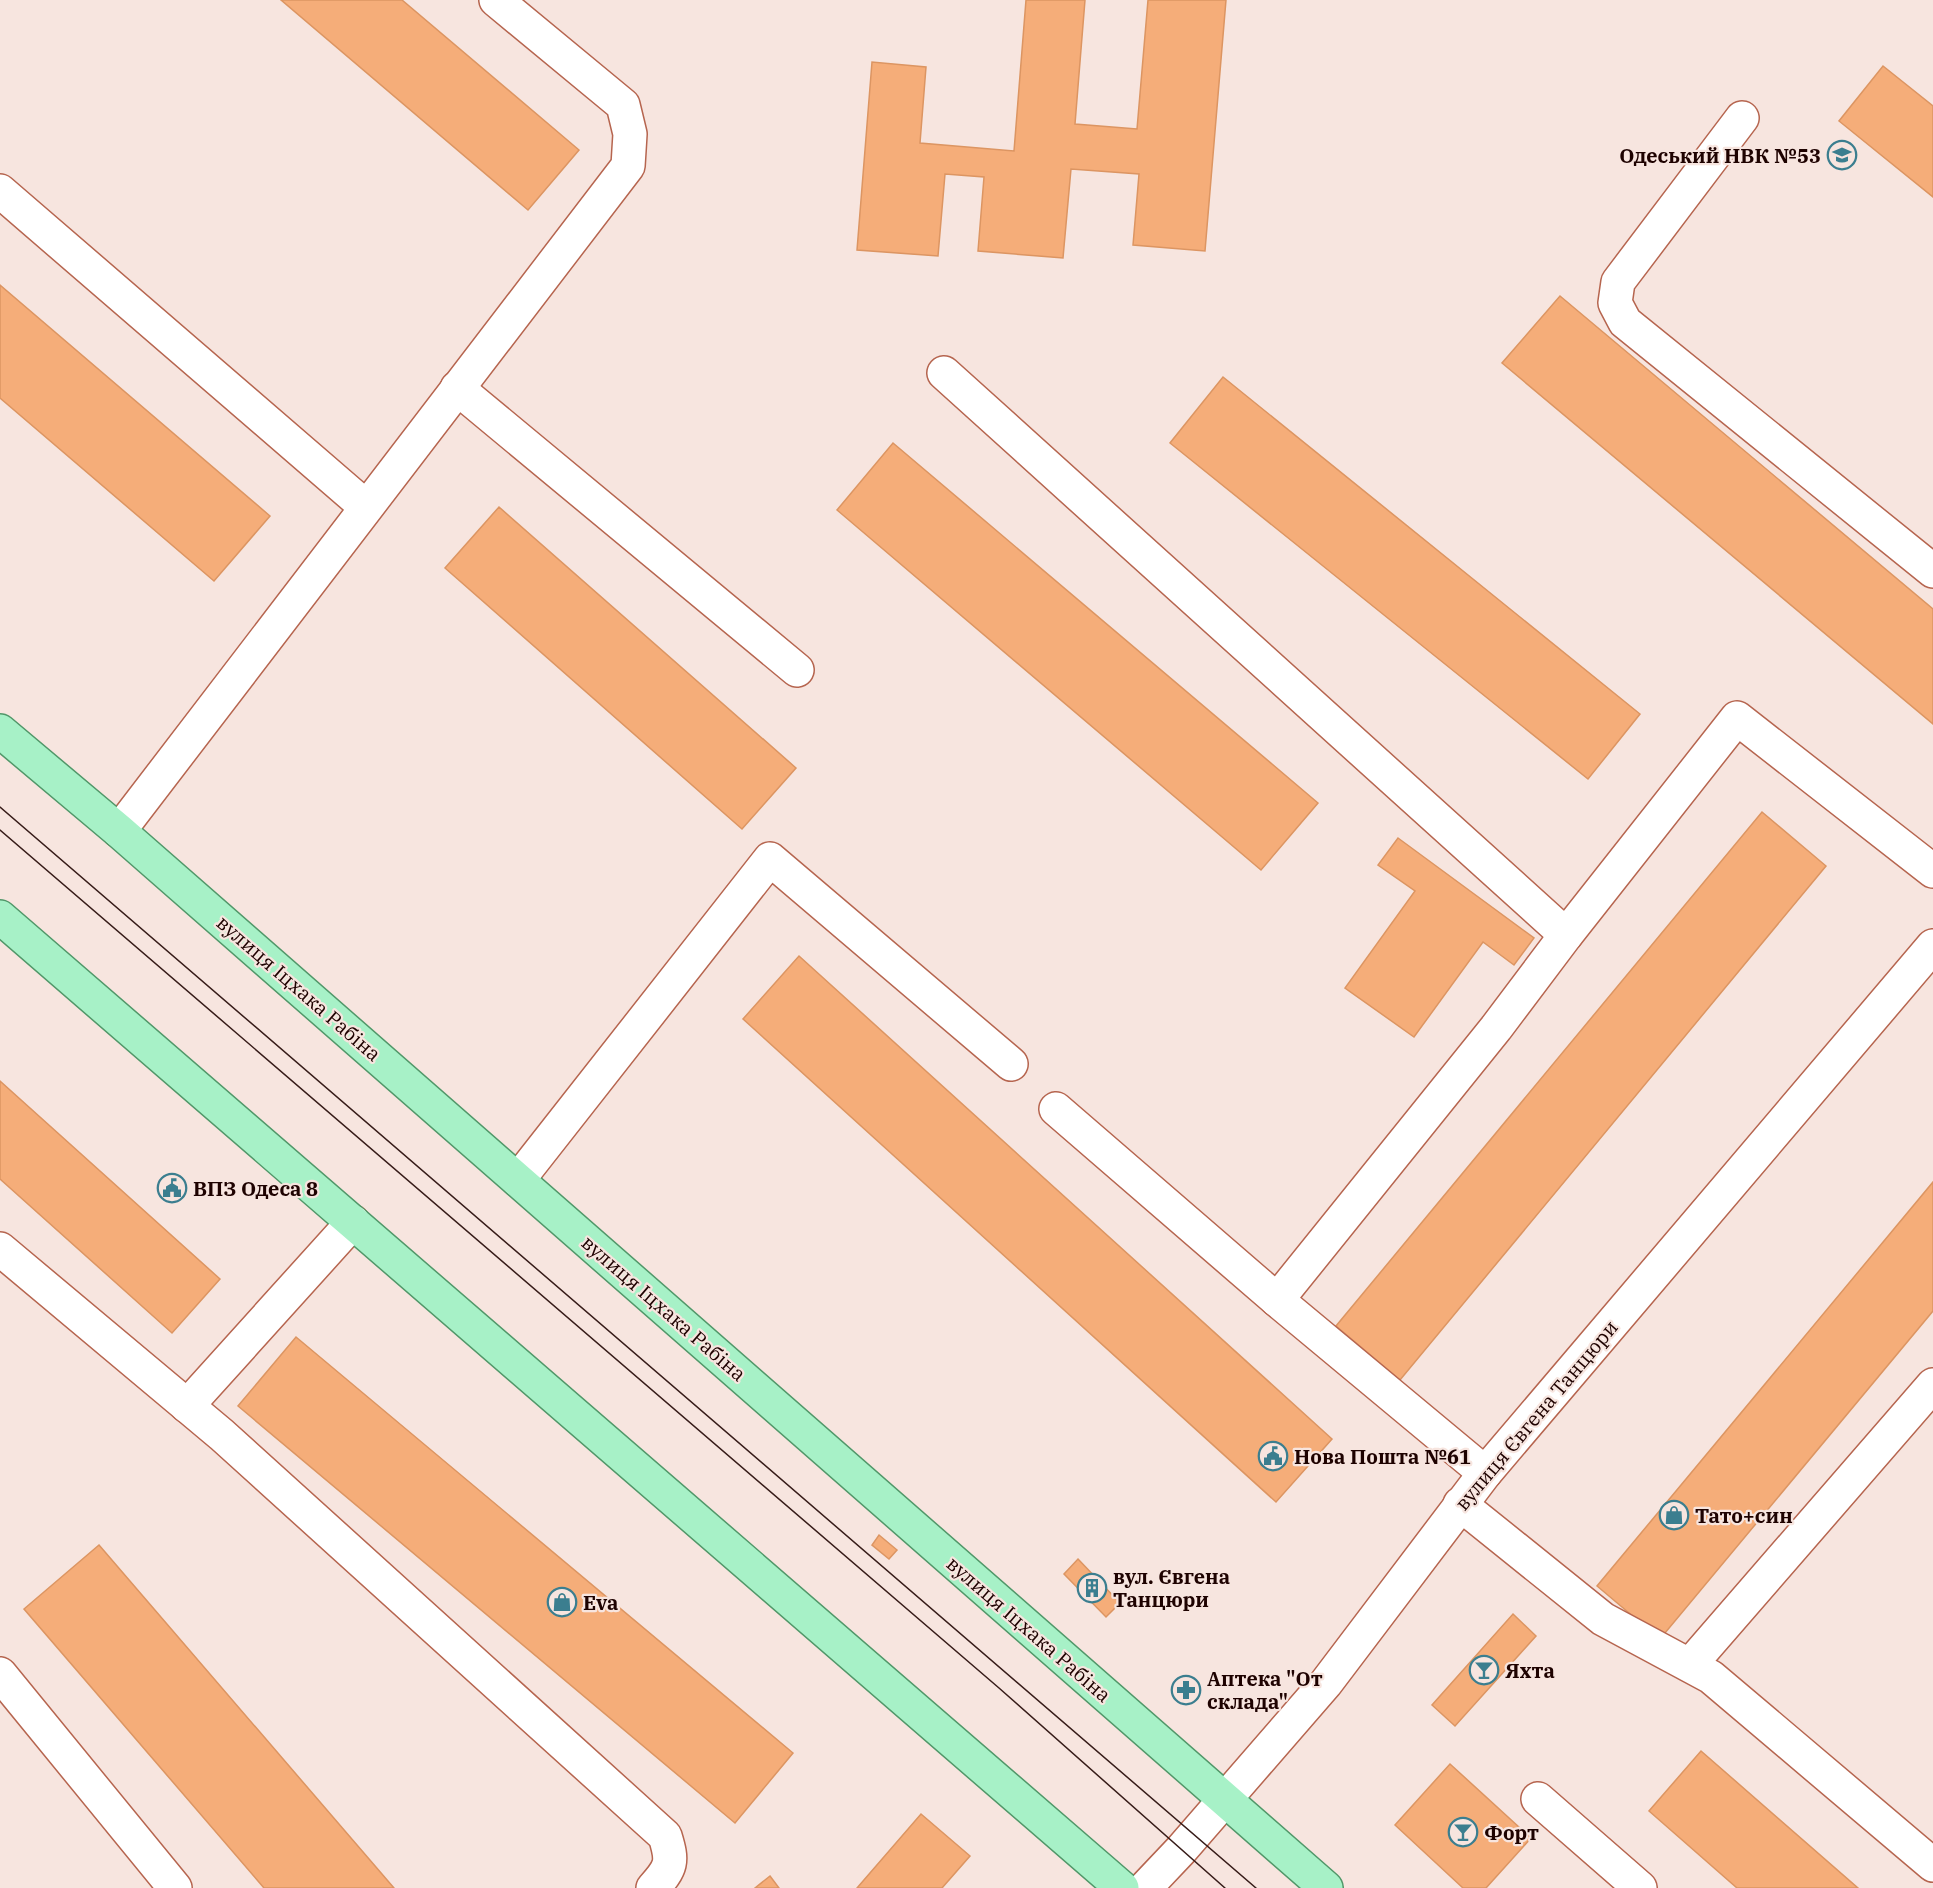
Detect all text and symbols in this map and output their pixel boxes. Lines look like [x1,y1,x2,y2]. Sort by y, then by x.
school or university icon: Одеський НВК №53 [1826,139,1858,171]
place label: Одеський НВК №53 [1619,142,1821,169]
street label: вулиця Іцхака Рабіна [211,909,387,1067]
public building icon: ВПЗ Одеса 8 [156,1172,188,1204]
place label: ВПЗ Одеса 8 [193,1175,318,1202]
street label: вулиця Іцхака Рабіна [576,1229,752,1387]
street label: вулиця Євгена Танцюри [1448,1314,1624,1516]
public building icon: Нова Пошта №61 [1257,1440,1289,1472]
place label: Нова Пошта №61 [1294,1443,1471,1470]
shop icon: Тато+син [1658,1499,1690,1531]
place label: Тато+син [1695,1502,1793,1529]
street label: вулиця Іцхака Рабіна [941,1550,1117,1708]
place label: вул. Євгена Танцюри [1113,1563,1230,1613]
building icon: вул. Євгена Танцюри [1076,1572,1108,1604]
shop icon: Eva [546,1586,578,1618]
place label: Eva [583,1589,618,1616]
bar icon: Яхта [1468,1654,1500,1686]
place label: Яхта [1505,1657,1555,1684]
place label: Аптека "От склада" [1207,1665,1323,1715]
pharmacy icon: Аптека "От склада" [1170,1674,1202,1706]
bar icon: Форт [1447,1816,1479,1848]
place label: Форт [1484,1819,1539,1846]

